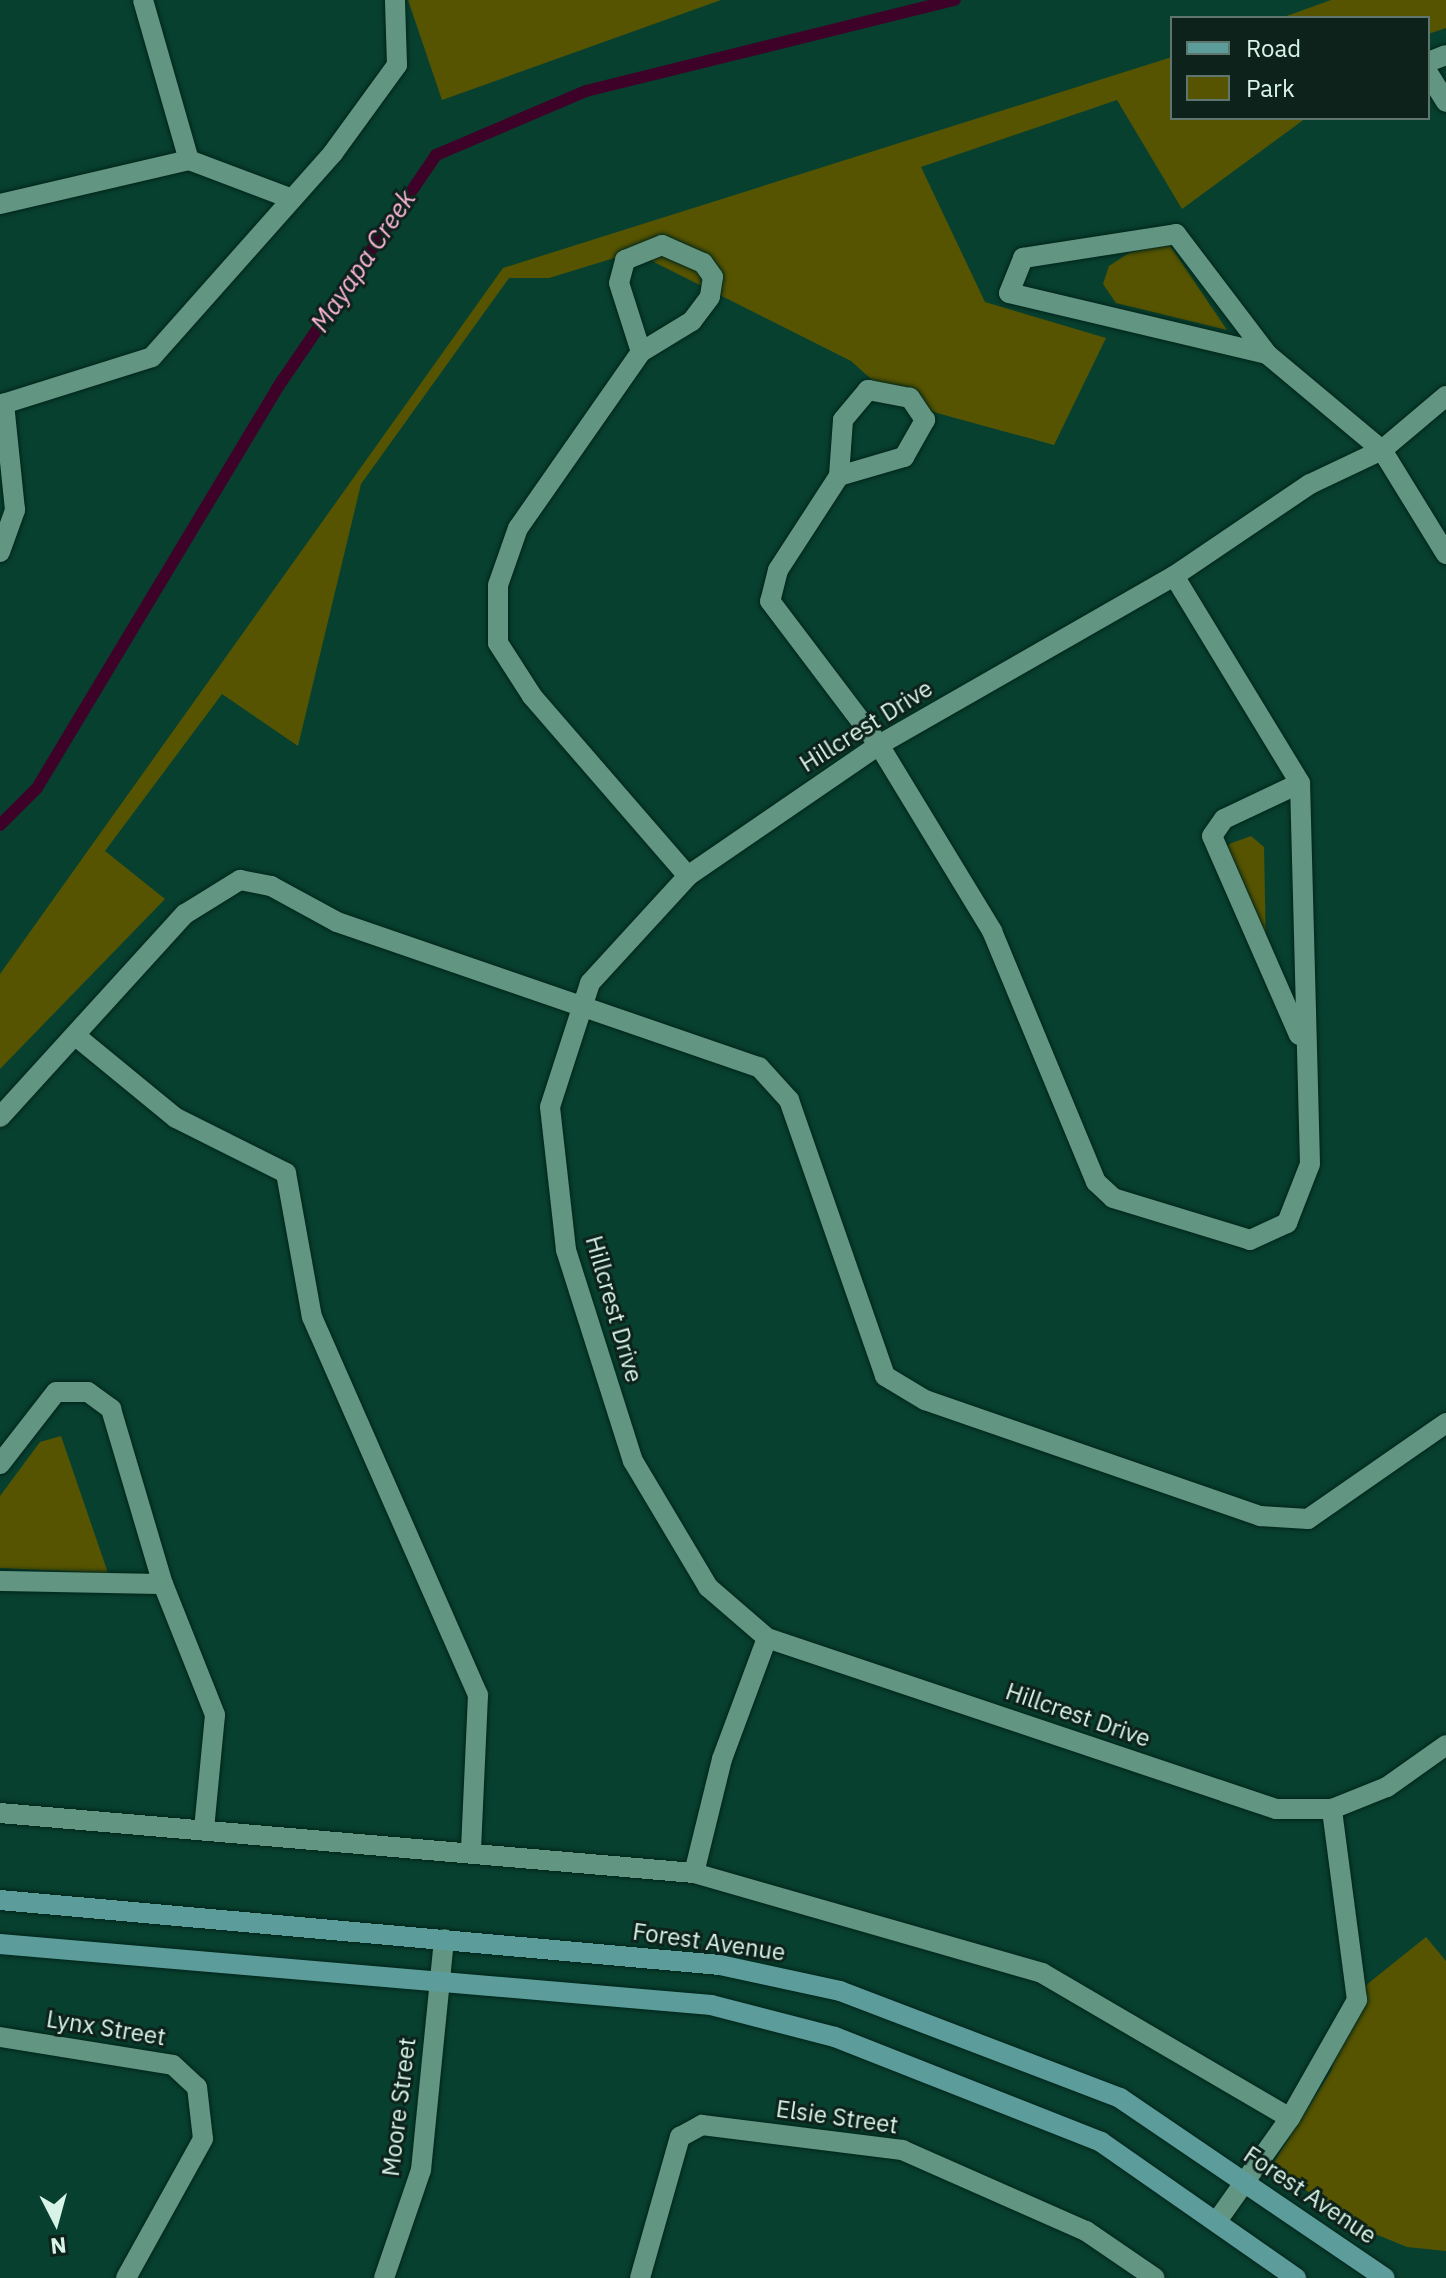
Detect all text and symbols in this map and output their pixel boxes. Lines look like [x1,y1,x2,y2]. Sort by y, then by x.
legend [1170,16,1430,120]
text: Road [1246,32,1301,64]
text: Park [1246,72,1295,104]
water label: Mayapa Creek [304,184,422,338]
street label: Hillcrest Drive [794,674,938,778]
street label: Hillcrest Drive [579,1232,649,1386]
street label: Hillcrest Drive [1002,1677,1154,1753]
street label: Forest Avenue [631,1917,787,1967]
street label: Lynx Street [44,2004,168,2052]
street label: Moore Street [376,2036,422,2178]
street label: Elsie Street [774,2094,900,2140]
street label: Forest Avenue [1238,2140,1382,2250]
north arrow [16,2182,96,2262]
text: N [49,2231,68,2262]

